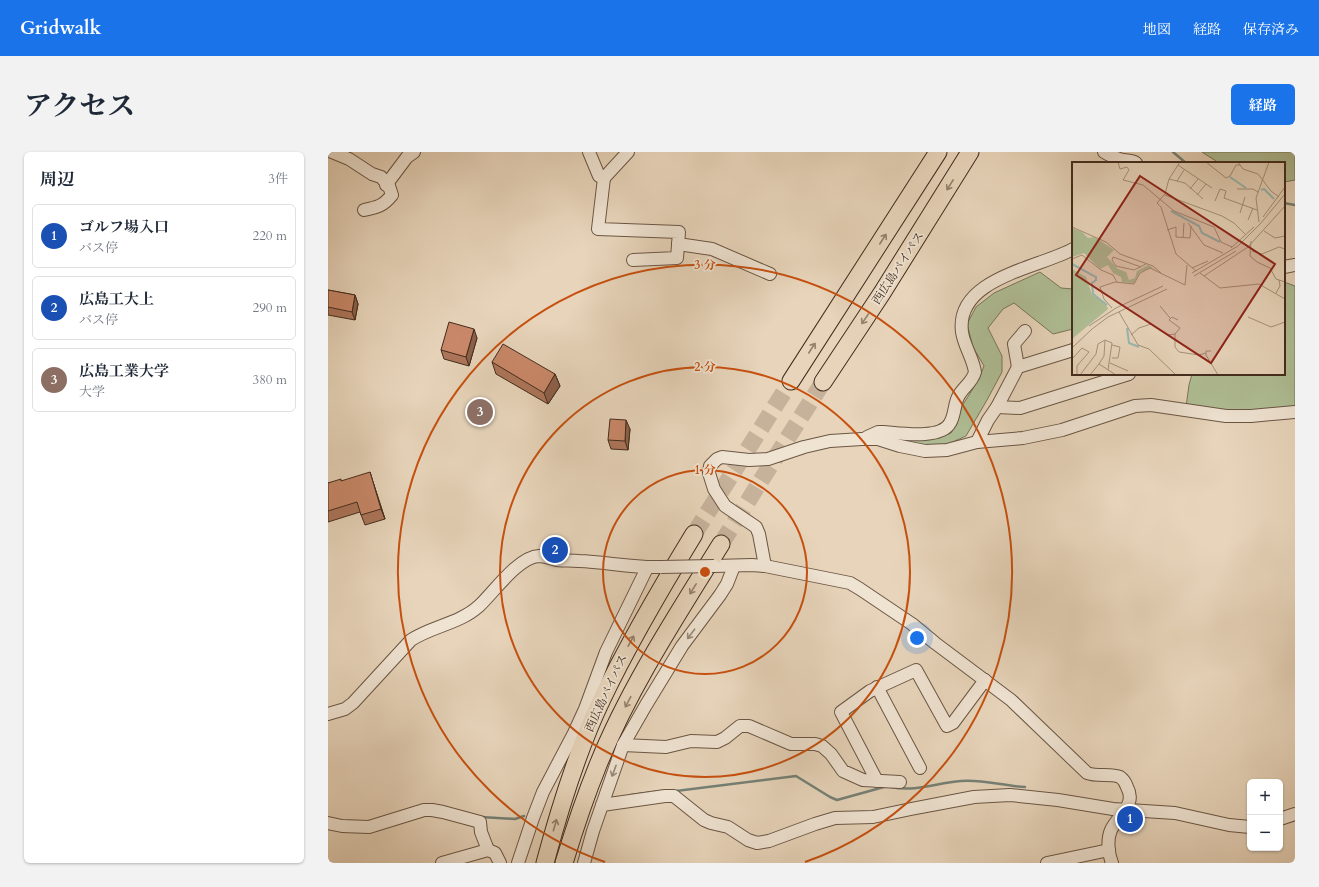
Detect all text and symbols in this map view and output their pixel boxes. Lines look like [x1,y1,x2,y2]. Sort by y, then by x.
text: Gridwalk [20,15,101,41]
text: 地図 [1143,20,1171,39]
text: 経路 [1193,20,1221,39]
text: 保存済み [1243,20,1299,39]
button: 経路 [1231,84,1295,125]
text: アクセス [24,87,135,125]
inset map [1072,162,1285,375]
text: 周辺 [40,168,74,191]
text: 3件 [268,170,288,188]
one-way arrow [946,180,954,191]
text: ゴルフ場入口 [79,217,169,237]
text: 1 [51,227,57,245]
text: 220 m [253,227,287,245]
street label: 西広島バイパス [868,229,928,307]
one-way arrow [879,234,887,245]
text: バス停 [79,239,118,257]
text: 3 分 [694,257,716,273]
text: 広島工大上 [79,289,154,309]
text: 2 [51,299,57,317]
text: 290 m [253,299,287,317]
text: バス停 [79,311,118,329]
one-way arrow [861,313,869,324]
one-way arrow [808,343,816,354]
text: 2 分 [694,359,716,375]
text: 広島工業大学 [79,361,169,381]
text: 3 [51,371,57,389]
text: 380 m [253,371,287,389]
text: 大学 [79,383,105,401]
pin: 3 [467,397,493,427]
text: 1 分 [694,462,716,478]
pin: 2 [542,535,568,565]
centre of rings [698,565,712,579]
one-way arrow [689,583,697,595]
your location [907,628,927,648]
one-way arrow [687,629,695,640]
one-way arrow [628,635,636,647]
street label: 西広島バイパス [581,652,631,734]
one-way arrow [624,696,631,708]
one-way arrow [609,765,617,777]
map controls [1247,779,1283,851]
button: + [1247,779,1283,815]
pin: 1 [1117,804,1143,834]
button: − [1247,815,1283,851]
one-way arrow [552,819,559,832]

